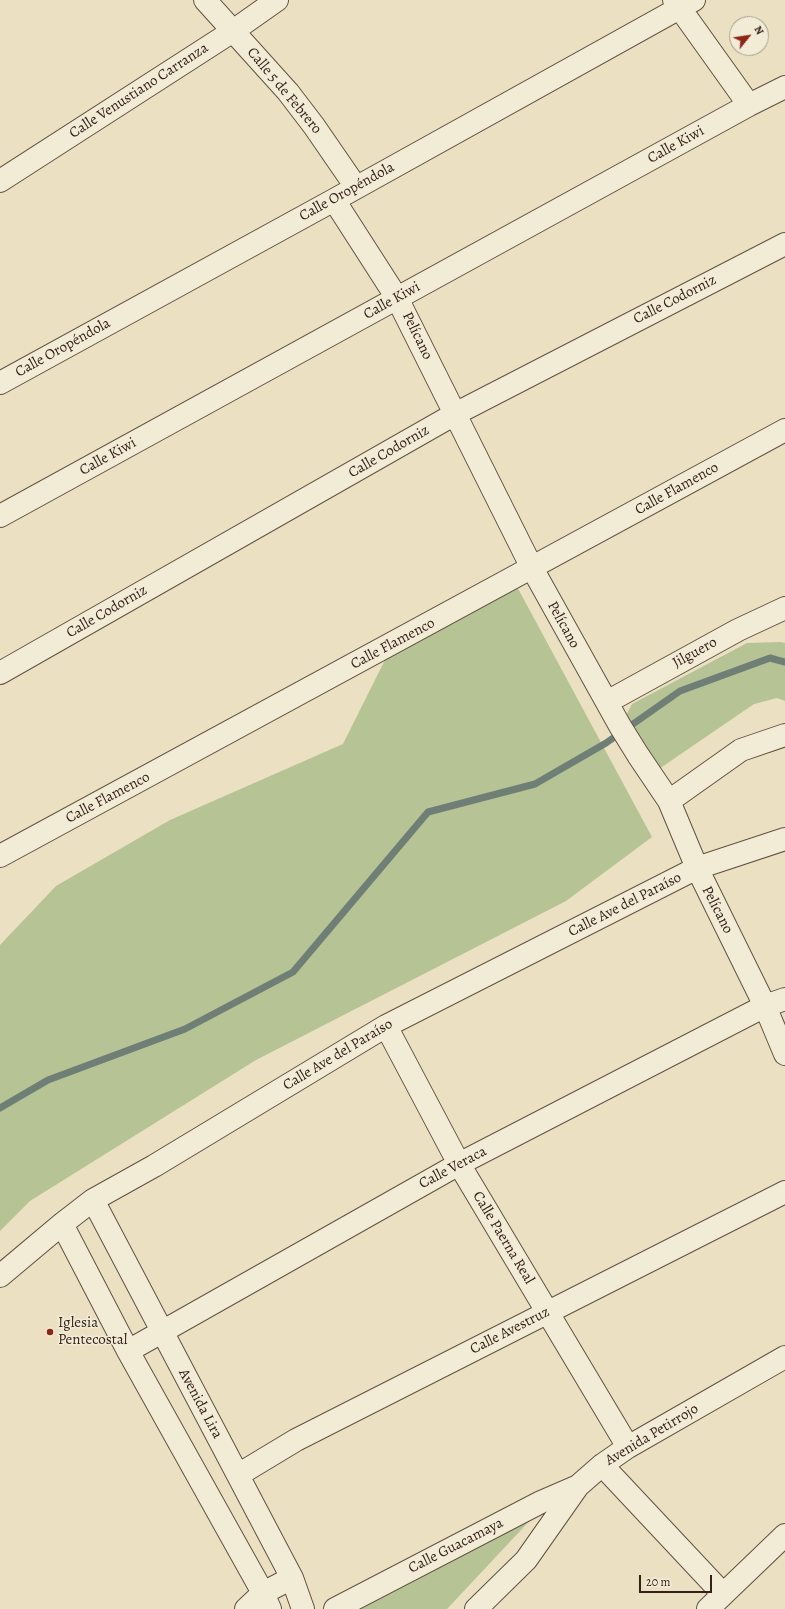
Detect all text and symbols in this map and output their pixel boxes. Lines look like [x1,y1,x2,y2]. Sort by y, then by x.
north arrow [729,16,769,56]
text: N [750,23,767,37]
street label: Calle Venustiano Carranza [66,39,212,143]
street label: Calle 5 de Febrero [243,44,325,138]
street label: Calle Kiwi [645,122,707,168]
street label: Calle Oropéndola [296,158,398,226]
street label: Calle Codorniz [631,271,719,329]
street label: Calle Kiwi [361,278,423,324]
street label: Pelícano [398,309,436,363]
street label: Calle Oropéndola [12,314,114,382]
street label: Calle Codorniz [345,422,433,482]
street label: Calle Kiwi [77,434,139,480]
street label: Calle Flamenco [632,459,722,519]
street label: Calle Codorniz [63,582,151,642]
street label: Pelícano [543,598,583,652]
street label: Calle Flamenco [348,614,438,674]
street label: Jilguero [670,634,720,672]
street label: Calle Flamenco [63,768,153,828]
street label: Calle Ave del Paraíso [565,869,685,941]
street label: Pelícano [697,883,737,937]
street label: Calle Ave del Paraíso [280,1015,396,1095]
street label: Calle Veraca [416,1143,490,1193]
street label: Calle Paerna Real [468,1188,538,1288]
street label: Calle Avestruz [467,1303,553,1359]
place label: Iglesia Pentecostal [58,1314,127,1349]
marker: Iglesia Pentecostal [45,1327,55,1337]
street label: Avenida Lira [174,1366,226,1442]
street label: Avenida Petirrojo [602,1400,702,1470]
street label: Calle Guacamaya [406,1514,506,1578]
scale bar [641,1567,714,1593]
text: 20 m [646,1574,670,1590]

